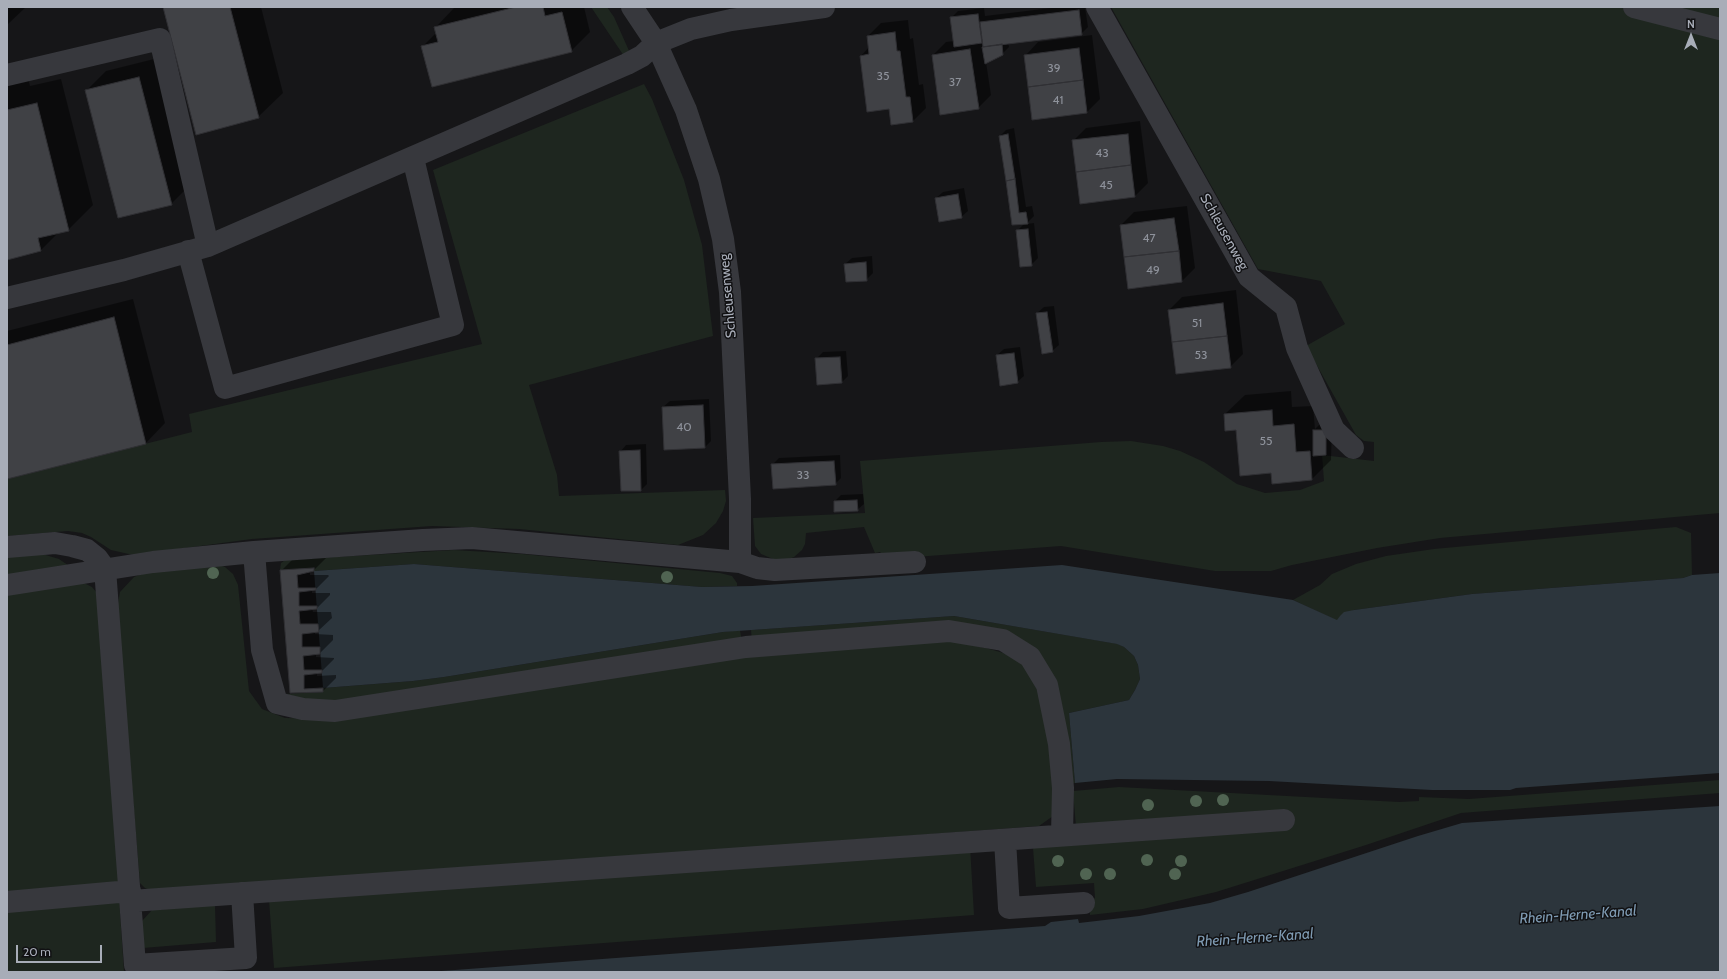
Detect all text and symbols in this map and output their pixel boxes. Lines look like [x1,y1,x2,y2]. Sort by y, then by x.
north arrow [1671,16,1711,56]
text: N [1687,17,1695,31]
house number: 39 [1047,61,1061,75]
house number: 35 [877,69,889,83]
house number: 37 [949,75,961,89]
house number: 41 [1053,93,1063,107]
house number: 43 [1095,146,1109,160]
house number: 45 [1099,178,1113,192]
street label: Schleusenweg [1196,191,1252,273]
house number: 47 [1143,231,1155,245]
street label: Schleusenweg [716,253,740,339]
house number: 49 [1146,263,1160,277]
house number: 51 [1192,316,1202,330]
house number: 53 [1195,348,1207,362]
house number: 40 [676,420,692,434]
house number: 55 [1260,434,1272,448]
house number: 33 [797,468,809,482]
water label: Rhein-Herne-Kanal [1519,902,1637,928]
water label: Rhein-Herne-Kanal [1196,925,1314,951]
scale bar [18,937,104,963]
text: 20 m [23,944,51,959]

